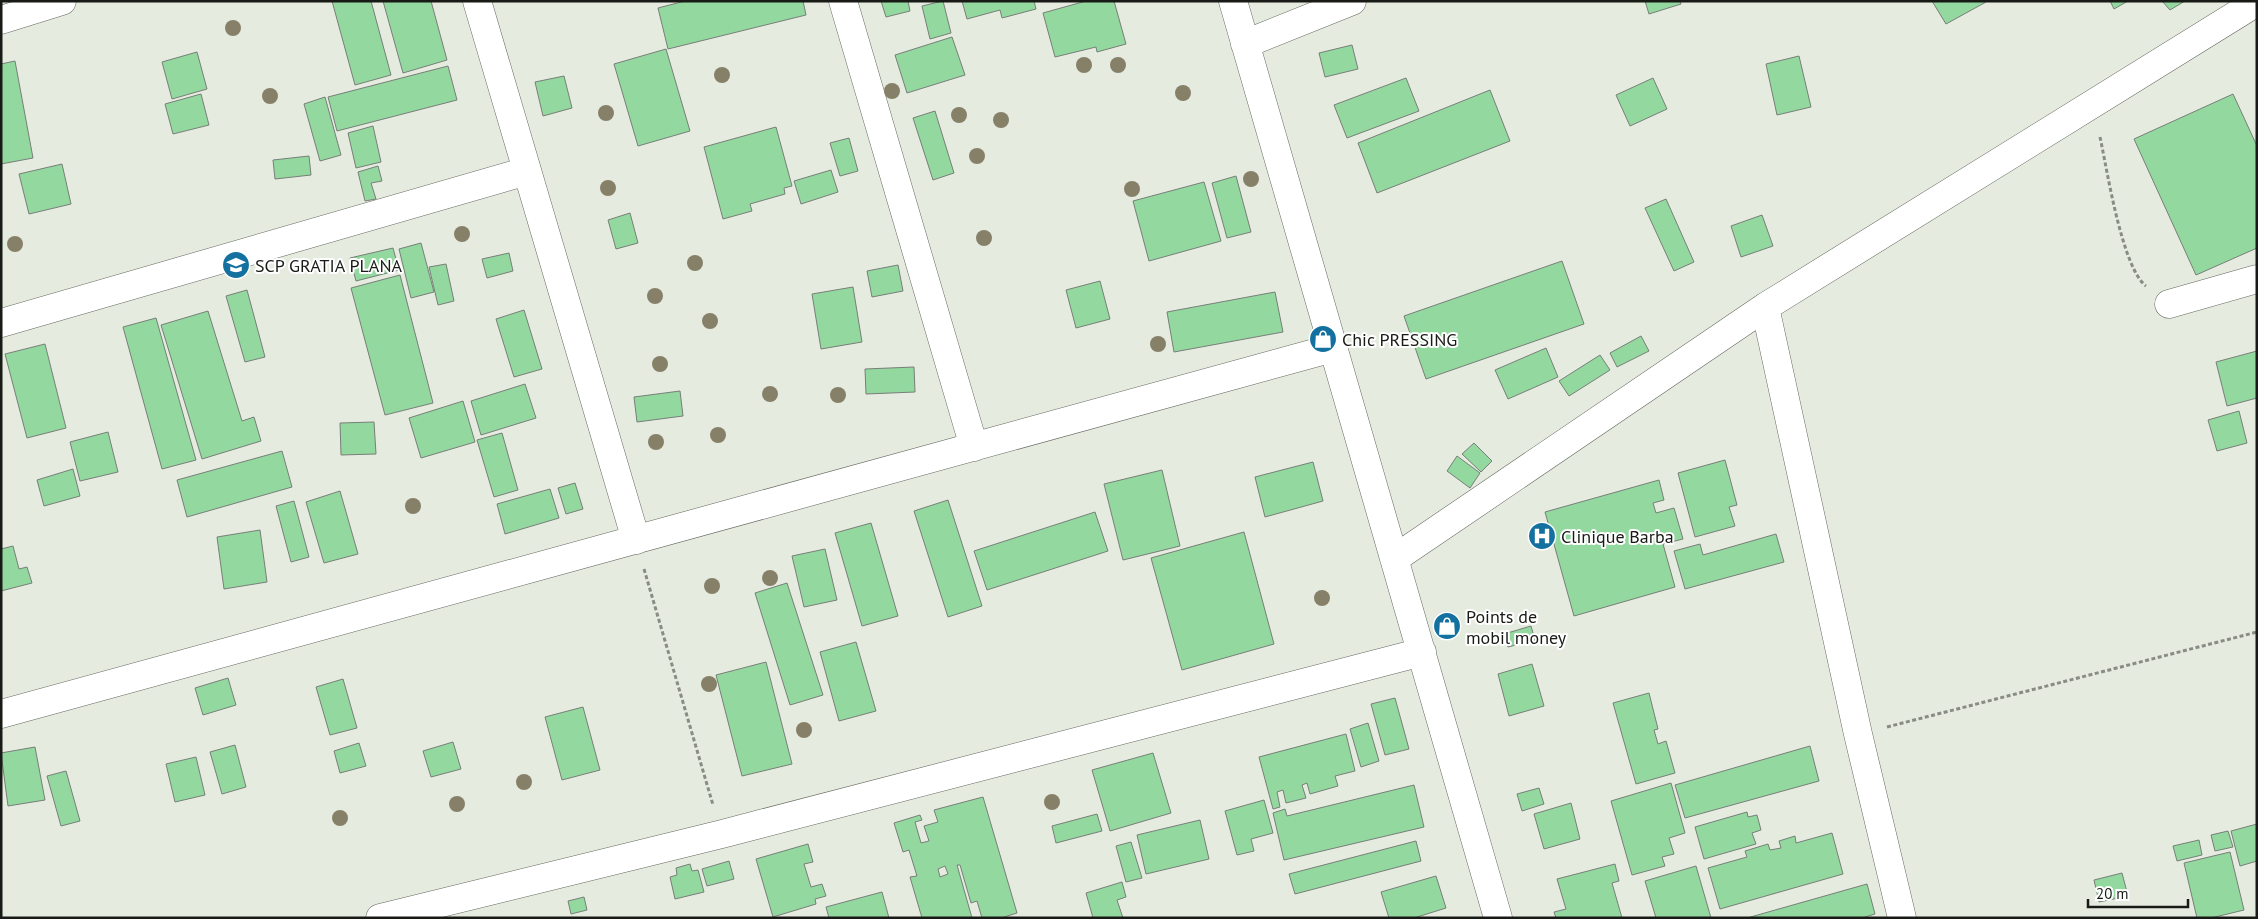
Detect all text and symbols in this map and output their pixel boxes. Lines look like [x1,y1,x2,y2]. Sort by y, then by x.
school or university icon: SCP GRATIA PLANA [221,250,251,280]
place label: SCP GRATIA PLANA [255,254,403,277]
shop icon: Chic PRESSING [1308,324,1338,354]
place label: Chic PRESSING [1342,328,1457,351]
hospital icon: Clinique Barba [1527,521,1557,551]
place label: Clinique Barba [1561,525,1674,548]
place label: Points de mobil money [1466,605,1567,649]
shop icon: Points de mobil money [1432,611,1462,641]
scale bar [2088,876,2188,908]
text: 20 m [2096,884,2129,903]

